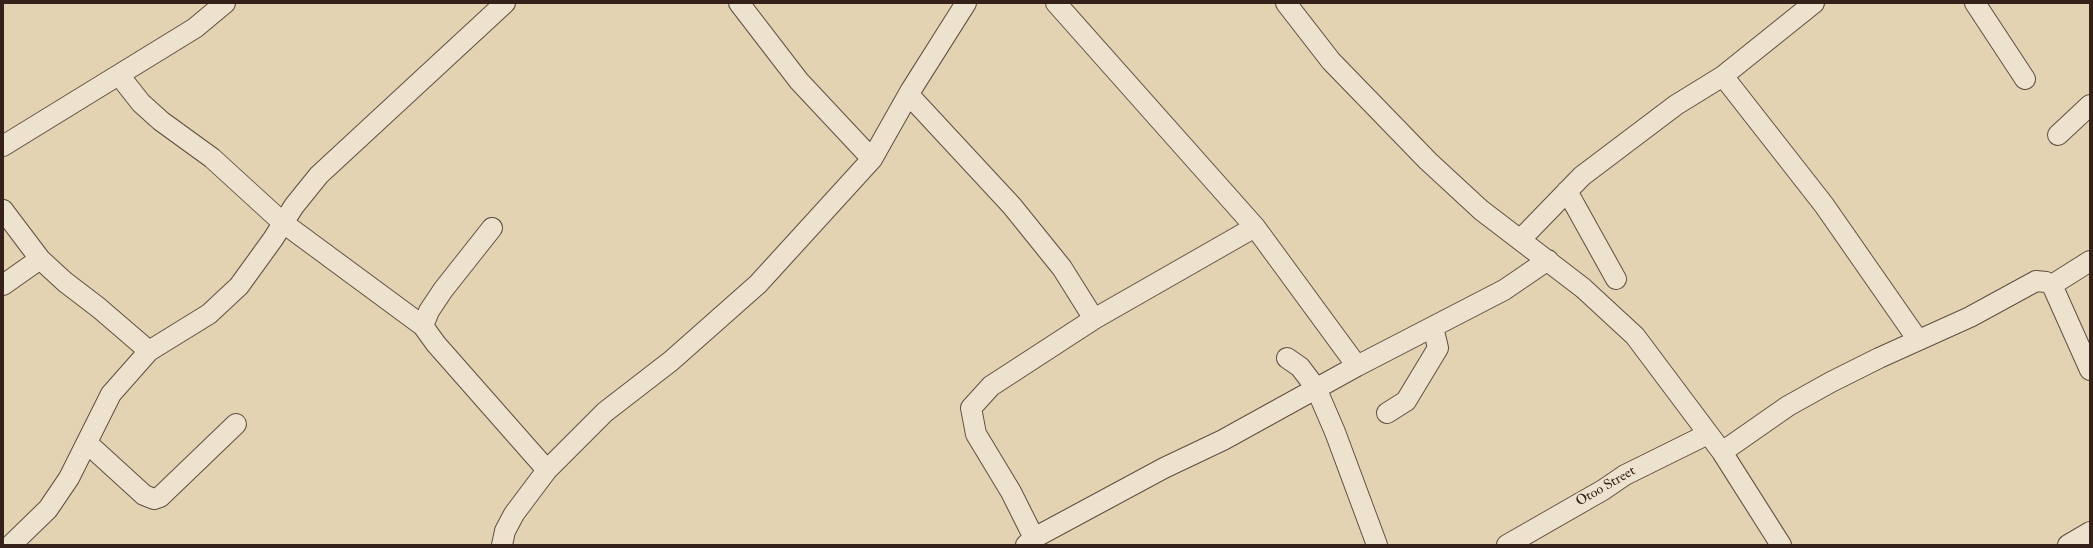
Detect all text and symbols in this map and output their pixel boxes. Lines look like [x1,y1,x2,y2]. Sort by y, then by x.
street label: Otoo Street [1573,463,1639,511]

